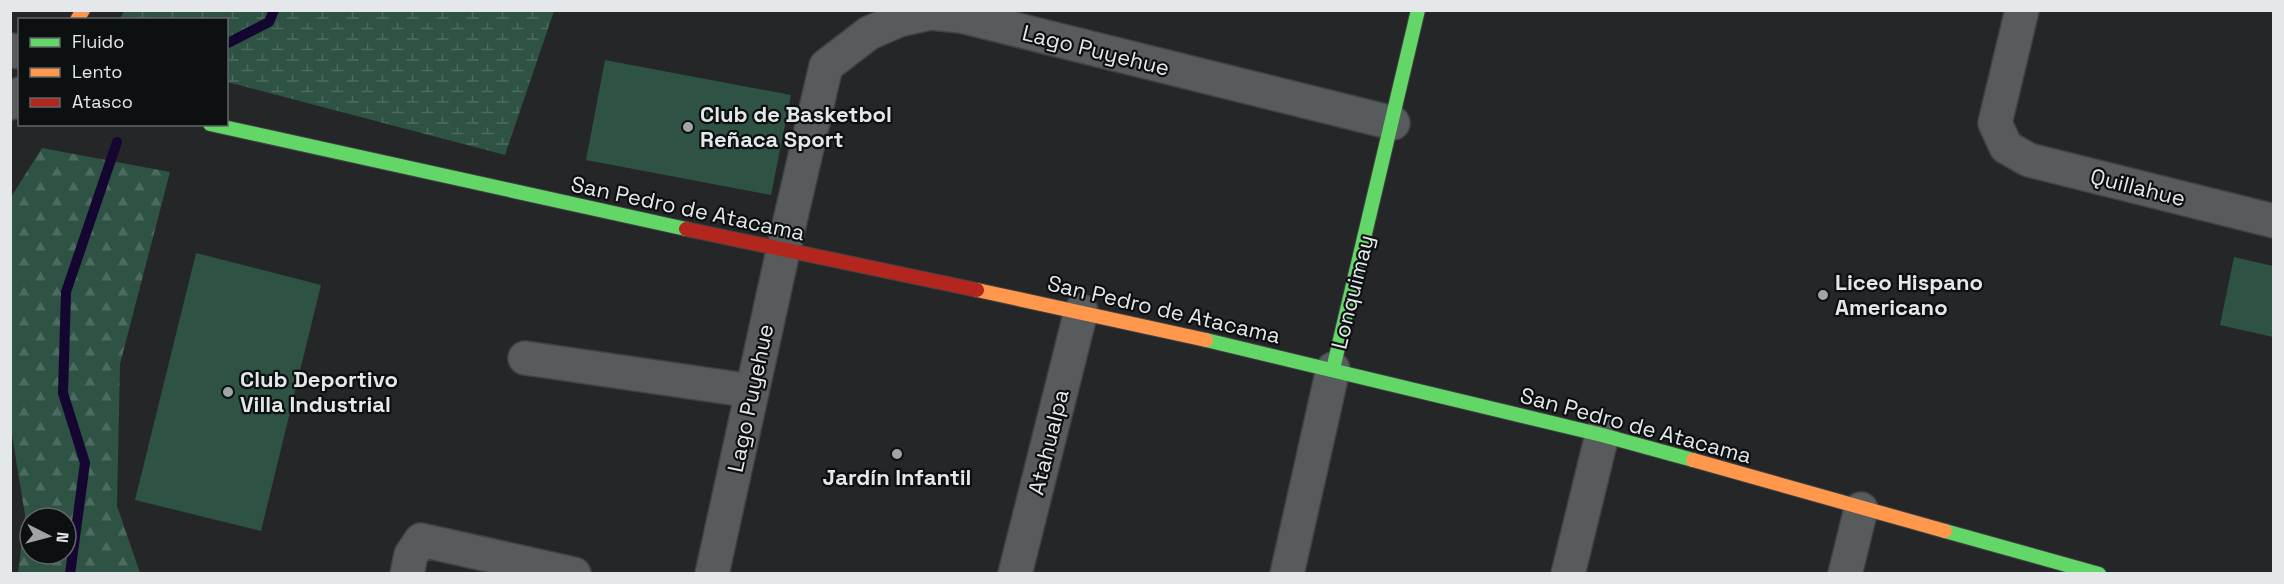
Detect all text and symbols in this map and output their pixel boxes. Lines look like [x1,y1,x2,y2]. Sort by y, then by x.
legend [18,18,228,126]
street label: Lago Puyehue [1019,18,1173,82]
text: Fluido [72,30,124,53]
text: Lento [72,60,122,83]
text: Atasco [72,90,133,113]
place label: Club de Basketbol Reñaca Sport [700,100,892,153]
marker: Club de Basketbol Reñaca Sport [681,120,695,134]
street label: Quillahue [2088,162,2188,212]
street label: San Pedro de Atacama [569,170,808,247]
street label: Lonquimay [1324,232,1380,352]
place label: Liceo Hispano Americano [1835,268,1983,321]
street label: San Pedro de Atacama [1045,269,1284,350]
marker: Liceo Hispano Americano [1816,288,1830,302]
street label: Lago Puyehue [721,321,779,475]
place label: Club Deportivo Villa Industrial [240,365,398,418]
street label: San Pedro de Atacama [1517,381,1755,469]
marker: Club Deportivo Villa Industrial [221,385,235,399]
street label: Atahualpa [1021,386,1075,498]
marker: Jardín Infantil [890,447,904,461]
place label: Jardín Infantil [823,463,971,491]
north arrow [18,506,78,566]
text: N [51,531,73,544]

